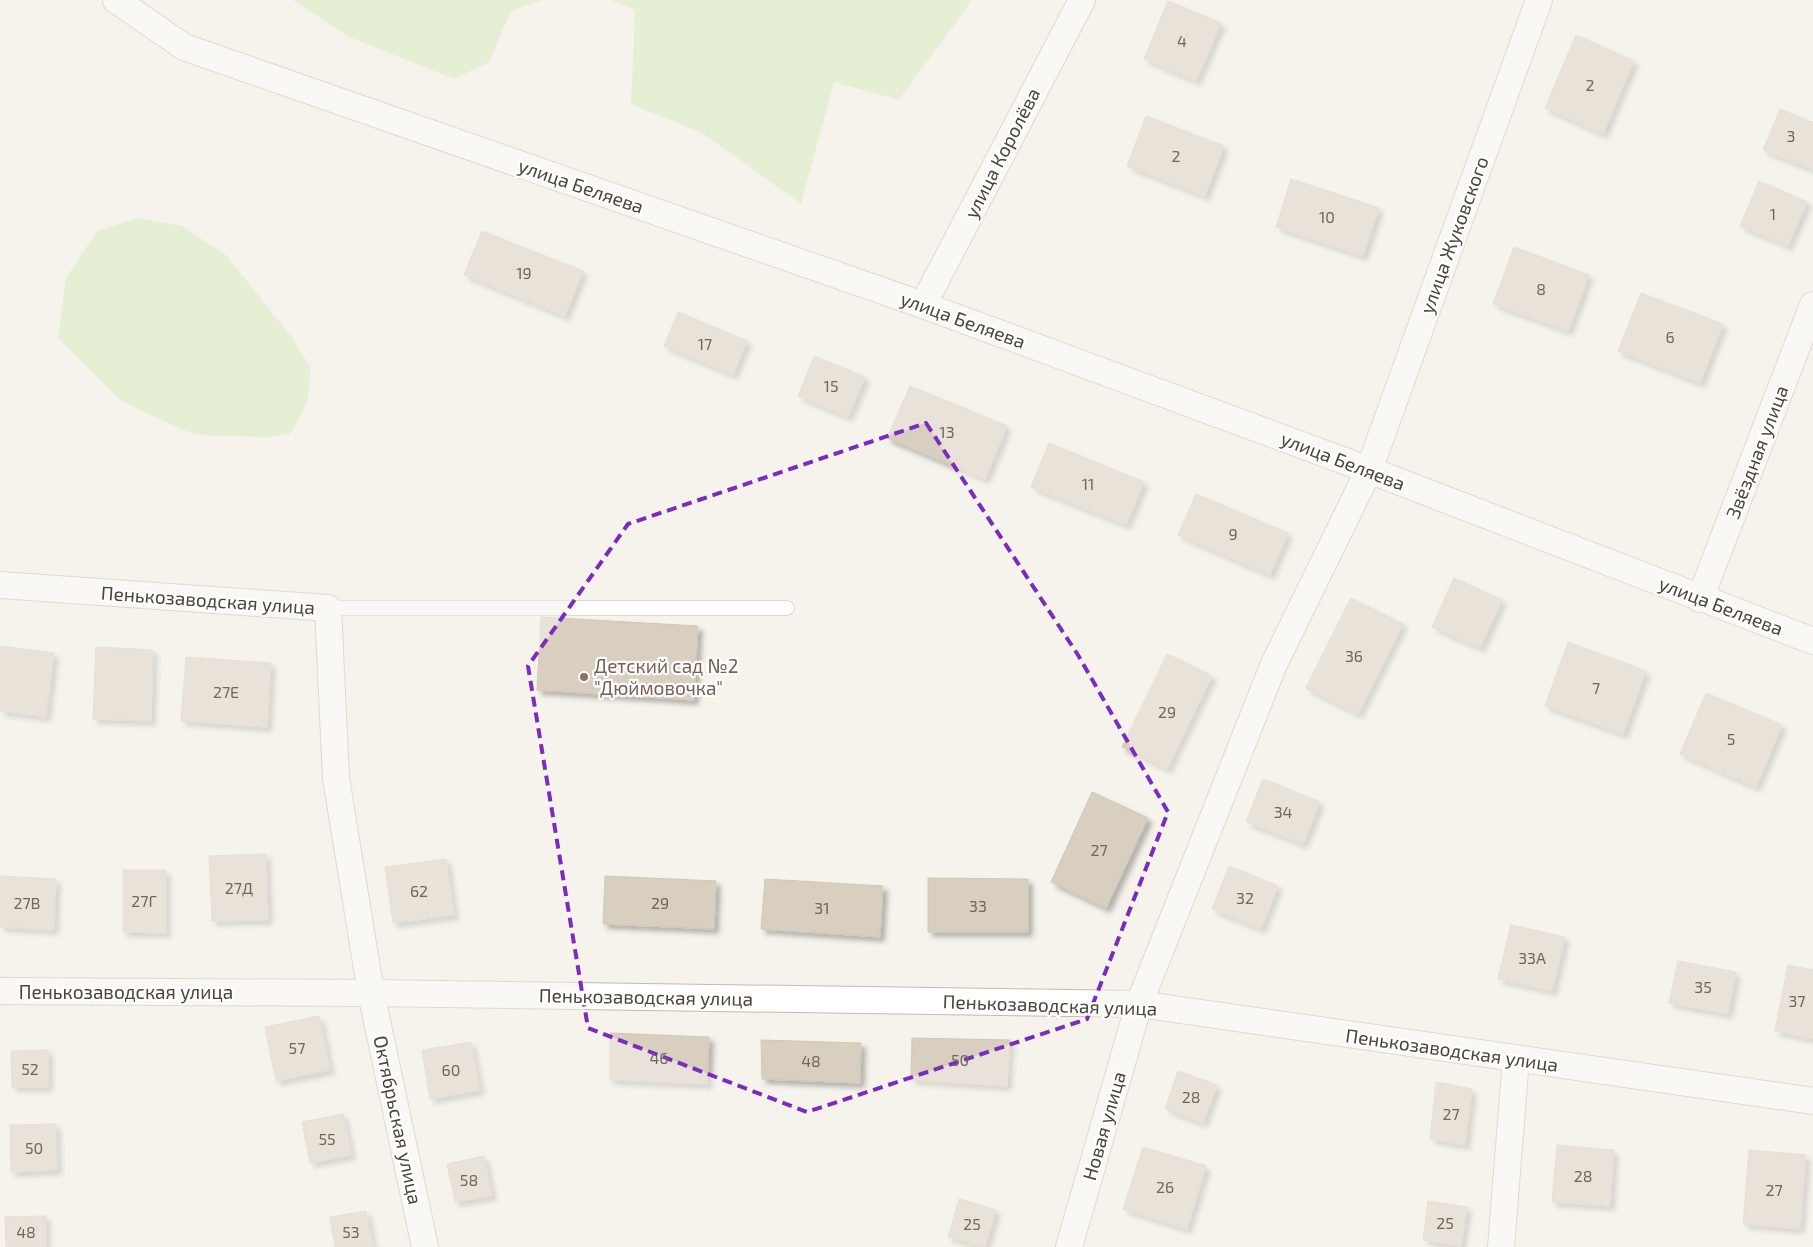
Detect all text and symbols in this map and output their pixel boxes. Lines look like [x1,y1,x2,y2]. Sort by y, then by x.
house number: 4 [1177,31,1187,50]
house number: 2 [1586,75,1595,94]
street label: улица Королёва [959,84,1045,222]
house number: 3 [1787,126,1795,145]
house number: 2 [1172,146,1181,165]
street label: улица Беляева [515,153,647,219]
street label: улица Жуковского [1414,153,1494,317]
house number: 1 [1770,204,1776,223]
house number: 10 [1319,207,1335,226]
house number: 19 [516,263,532,282]
house number: 8 [1536,279,1546,298]
street label: улица Беляева [897,286,1029,354]
house number: 6 [1665,327,1675,346]
house number: 17 [698,334,712,353]
house number: 15 [824,376,838,395]
street label: Звёздная улица [1721,382,1793,522]
house number: 13 [939,422,955,441]
street label: улица Беляева [1277,426,1409,496]
house number: 11 [1082,474,1094,493]
house number: 9 [1228,524,1238,543]
street label: улица Беляева [1655,571,1787,641]
street label: Пенькозаводская улица [100,581,316,619]
house number: 36 [1345,646,1363,665]
place label: Детский сад №2 "Дюймовочка" [594,654,738,699]
marker: Детский сад №2 "Дюймовочка" [578,671,590,683]
house number: 7 [1592,678,1600,697]
house number: 27Е [213,682,239,701]
house number: 29 [1158,702,1176,721]
house number: 5 [1727,729,1735,748]
house number: 34 [1274,802,1293,821]
house number: 27 [1090,840,1108,859]
house number: 27Д [225,878,253,897]
house number: 62 [410,881,428,900]
house number: 32 [1236,888,1254,907]
house number: 27Г [131,891,157,910]
house number: 27В [13,893,41,912]
house number: 29 [651,893,669,912]
house number: 33 [969,896,987,915]
house number: 31 [814,898,830,917]
house number: 33А [1518,948,1546,967]
house number: 35 [1694,977,1712,996]
street label: Пенькозаводская улица [19,980,233,1004]
street label: Пенькозаводская улица [539,983,753,1011]
street label: Пенькозаводская улица [942,989,1158,1021]
house number: 37 [1788,991,1806,1010]
street label: Пенькозаводская улица [1344,1023,1560,1077]
street label: Октябрьская улица [368,1033,428,1207]
house number: 57 [289,1038,305,1057]
house number: 46 [650,1048,669,1067]
house number: 50 [951,1050,969,1069]
house number: 48 [801,1051,821,1070]
house number: 52 [21,1059,39,1078]
house number: 60 [442,1060,460,1079]
street label: Новая улица [1077,1069,1131,1183]
house number: 28 [1182,1087,1200,1106]
house number: 27 [1442,1104,1460,1123]
house number: 55 [318,1129,336,1148]
house number: 50 [25,1138,43,1157]
house number: 28 [1574,1166,1592,1185]
house number: 58 [460,1170,478,1189]
house number: 26 [1156,1177,1174,1196]
house number: 27 [1765,1180,1783,1199]
house number: 25 [1436,1213,1454,1232]
house number: 25 [963,1214,981,1233]
house number: 48 [16,1222,36,1241]
house number: 53 [342,1222,360,1241]

